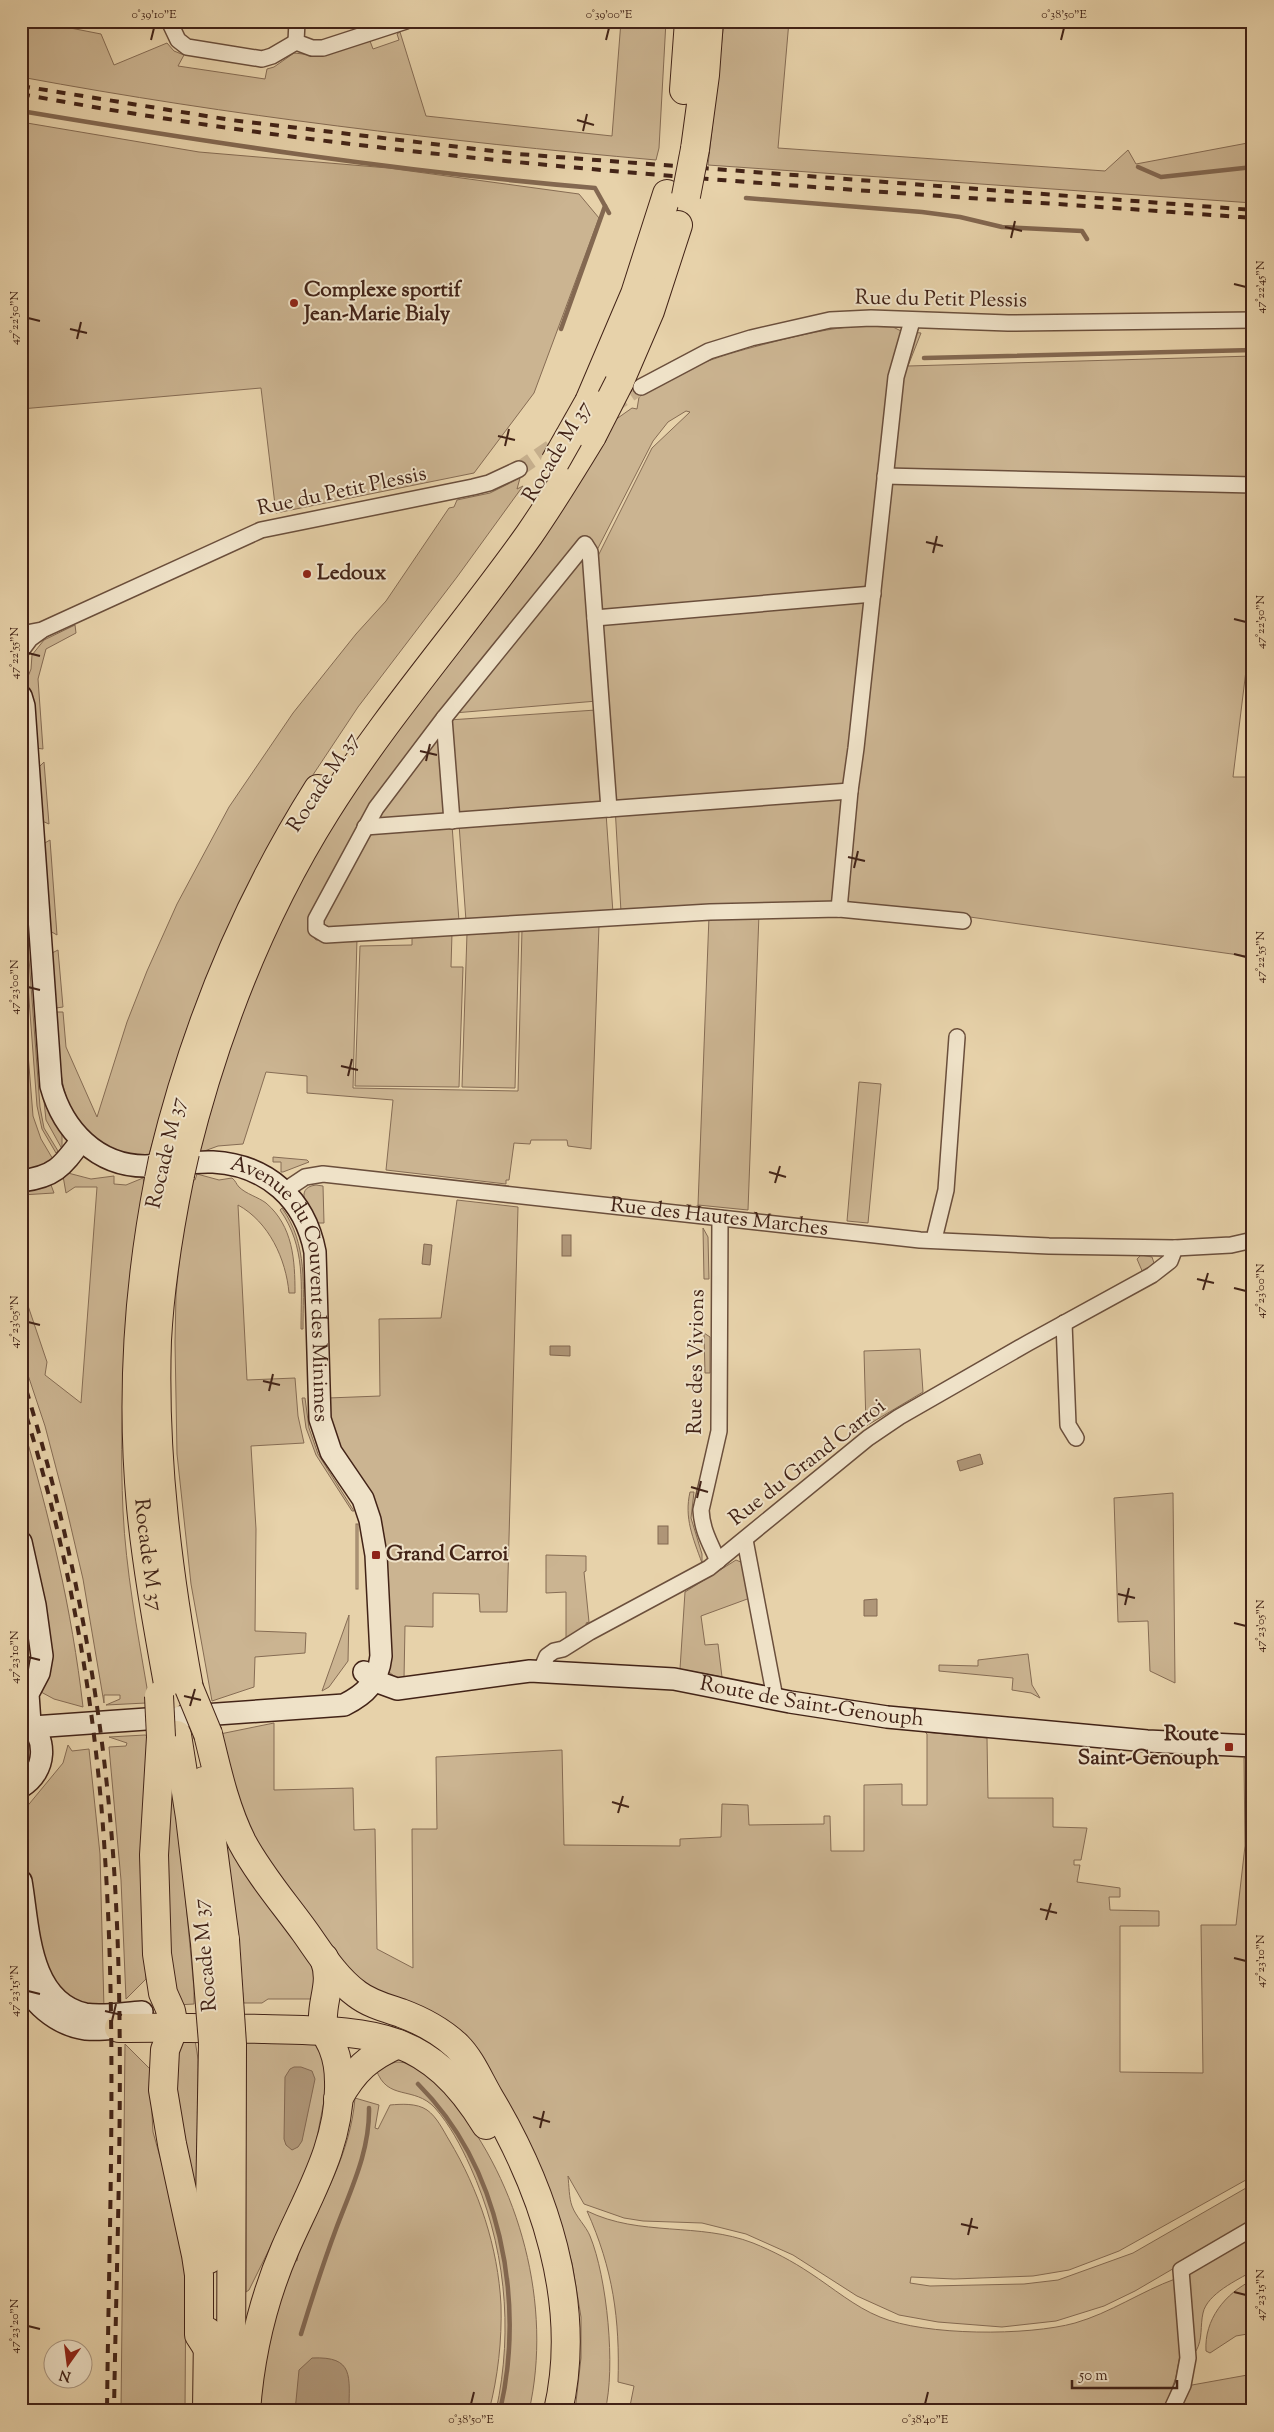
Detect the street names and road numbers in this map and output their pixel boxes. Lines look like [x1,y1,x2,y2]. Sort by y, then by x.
street label: Rue du Petit Plessis [855,283,1027,317]
street label: Rocade M 37 [516,395,600,508]
street label: Rue du Petit Plessis [255,459,429,525]
street label: Rocade M 37 [281,727,368,839]
street label: Rocade M 37 [140,1094,194,1212]
street label: Avenue du Couvent des Minimes [227,1149,335,1422]
street label: Rue des Hautes Marches [609,1191,830,1245]
street label: Rue des Vivions [681,1289,713,1435]
street label: Rue du Grand Carroi [723,1392,893,1534]
street label: Rocade M 37 [125,1497,170,1614]
street label: Route de Saint-Genouph [697,1669,925,1735]
street label: Rocade M 37 [186,1897,226,2013]

